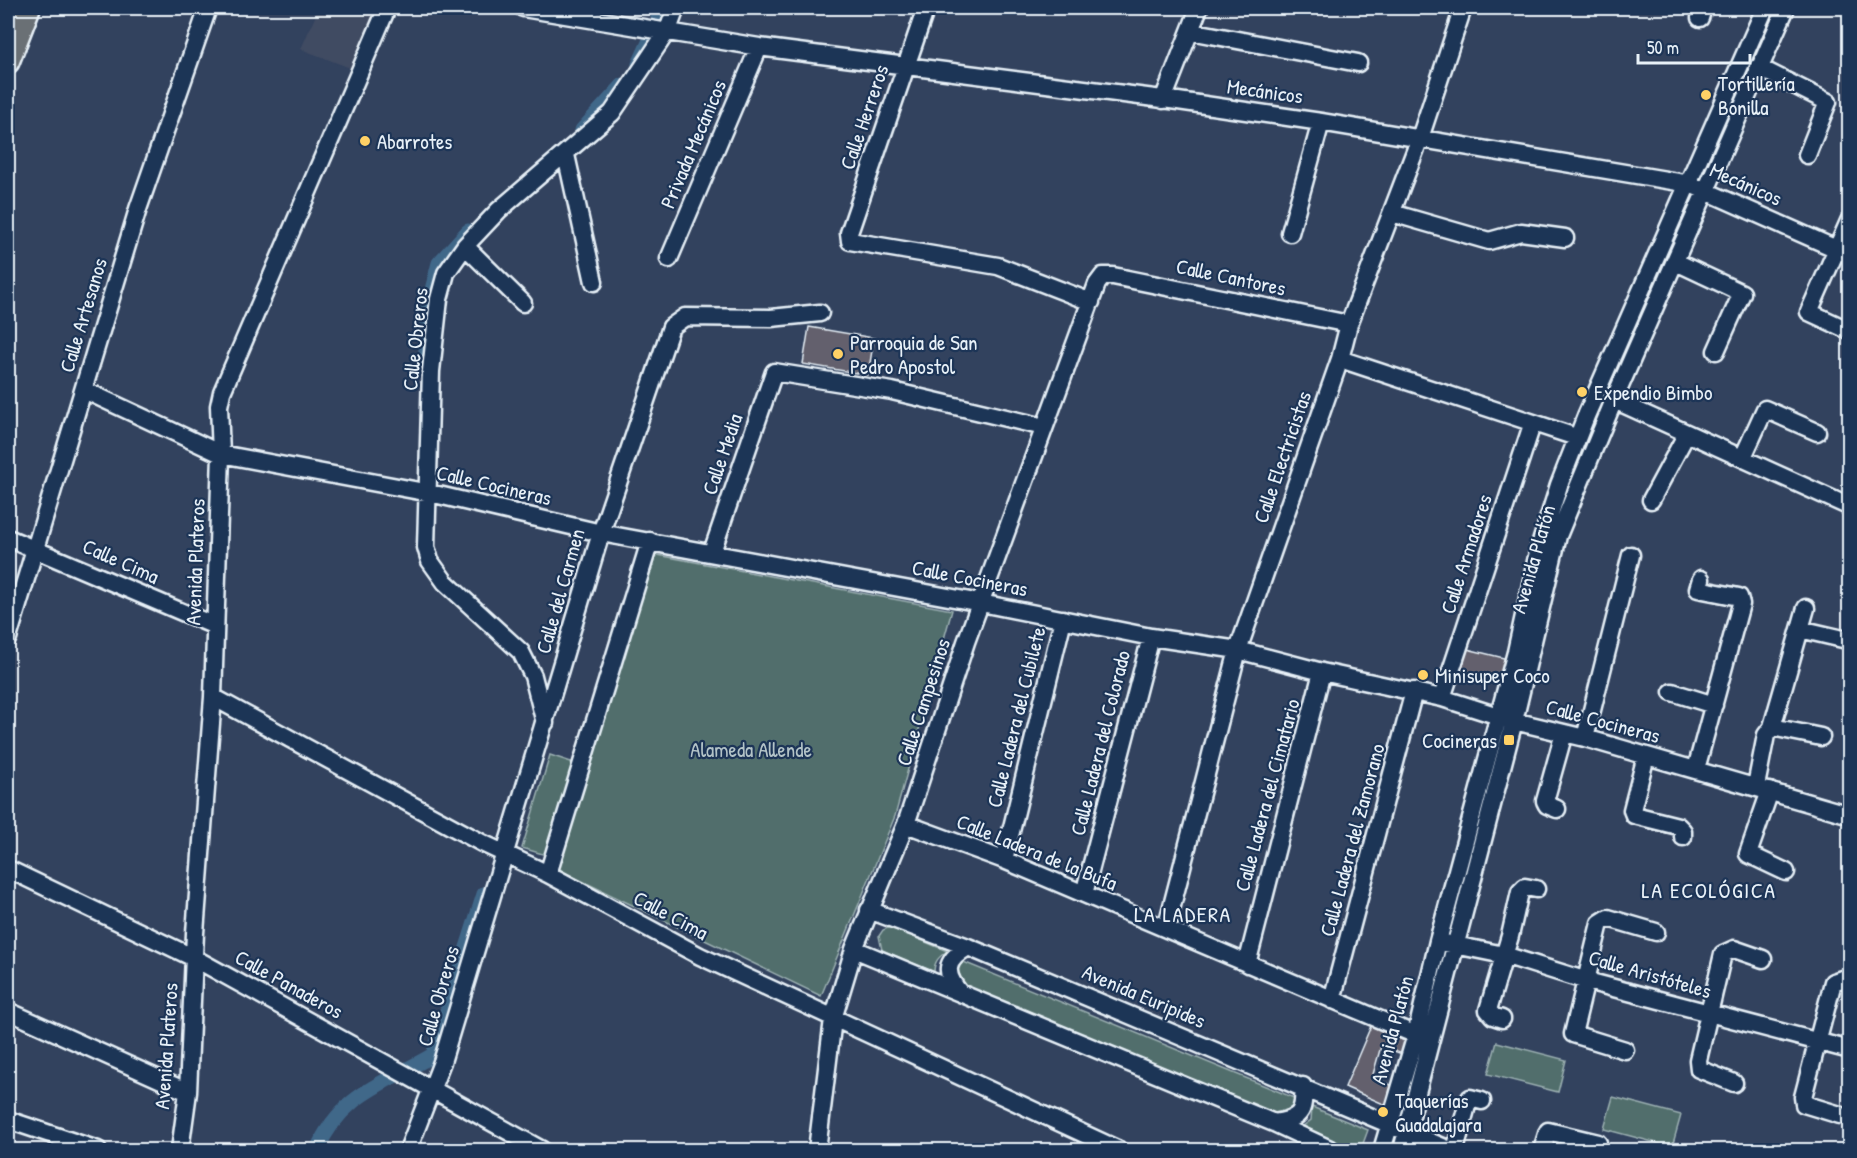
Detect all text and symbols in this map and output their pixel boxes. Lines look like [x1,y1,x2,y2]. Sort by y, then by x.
scale bar [1638,27,1750,65]
text: 50 m [1647,35,1679,60]
street label: Calle Herreros [832,61,896,173]
place label: Tortillería Bonilla [1718,69,1795,122]
street label: Mecánicos [1225,71,1305,111]
street label: Privada Mecánicos [653,75,733,213]
marker: Tortillería Bonilla [1699,88,1713,102]
place label: Abarrotes [377,127,452,156]
marker: Abarrotes [358,134,372,148]
street label: Mecánicos [1705,155,1787,213]
street label: Calle Cantores [1173,251,1289,303]
street label: Calle Artesanos [52,254,114,376]
street label: Calle Obreros [395,286,435,392]
place label: Parroquia de San Pedro Apostol [850,328,978,381]
marker: Parroquia de San Pedro Apostol [831,347,845,361]
place label: Expendio Bimbo [1594,378,1712,407]
marker: Expendio Bimbo [1575,385,1589,399]
street label: Calle Electricistas [1246,387,1318,527]
street label: Calle Media [695,410,749,498]
street label: Calle Cocineras [434,458,554,512]
street label: Calle Armadores [1433,491,1499,617]
street label: Avenida Plateros [178,498,212,626]
street label: Avenida Platón [1504,501,1562,617]
street label: Calle del Carmen [528,525,592,657]
street label: Calle Cima [78,531,164,591]
street label: Calle Cocineras [910,553,1030,603]
street label: Calle Ladera del Cubilete [979,624,1053,810]
street label: Calle Campesinos [889,635,957,769]
street label: Calle Ladera del Colorado [1063,647,1137,839]
place label: Minisuper Coco [1435,661,1550,690]
marker: Minisuper Coco [1416,668,1430,682]
street label: Calle Cocineras [1543,692,1663,750]
street label: Calle Ladera del Cimatario [1227,696,1307,894]
place label: Cocineras [1422,726,1497,755]
marker: Cocineras [1502,733,1516,747]
park label: Alameda Allende [690,735,812,764]
street label: Calle Ladera del Zamorano [1312,740,1392,940]
street label: Calle Ladera de la Bufa [952,807,1122,897]
district label: LA ECOLÓGICA [1642,875,1776,905]
street label: Calle Cima [629,883,713,947]
district label: LA LADERA [1134,899,1232,929]
street label: Calle Panaderos [230,942,348,1026]
street label: Calle Obreros [410,942,466,1050]
street label: Calle Aristóteles [1585,943,1715,1005]
street label: Avenida Euripides [1078,957,1210,1035]
street label: Avenida Platón [1364,972,1420,1088]
street label: Avenida Plateros [147,982,185,1110]
place label: Taquerías Guadalajara [1395,1086,1481,1139]
marker: Taquerías Guadalajara [1376,1105,1390,1119]

